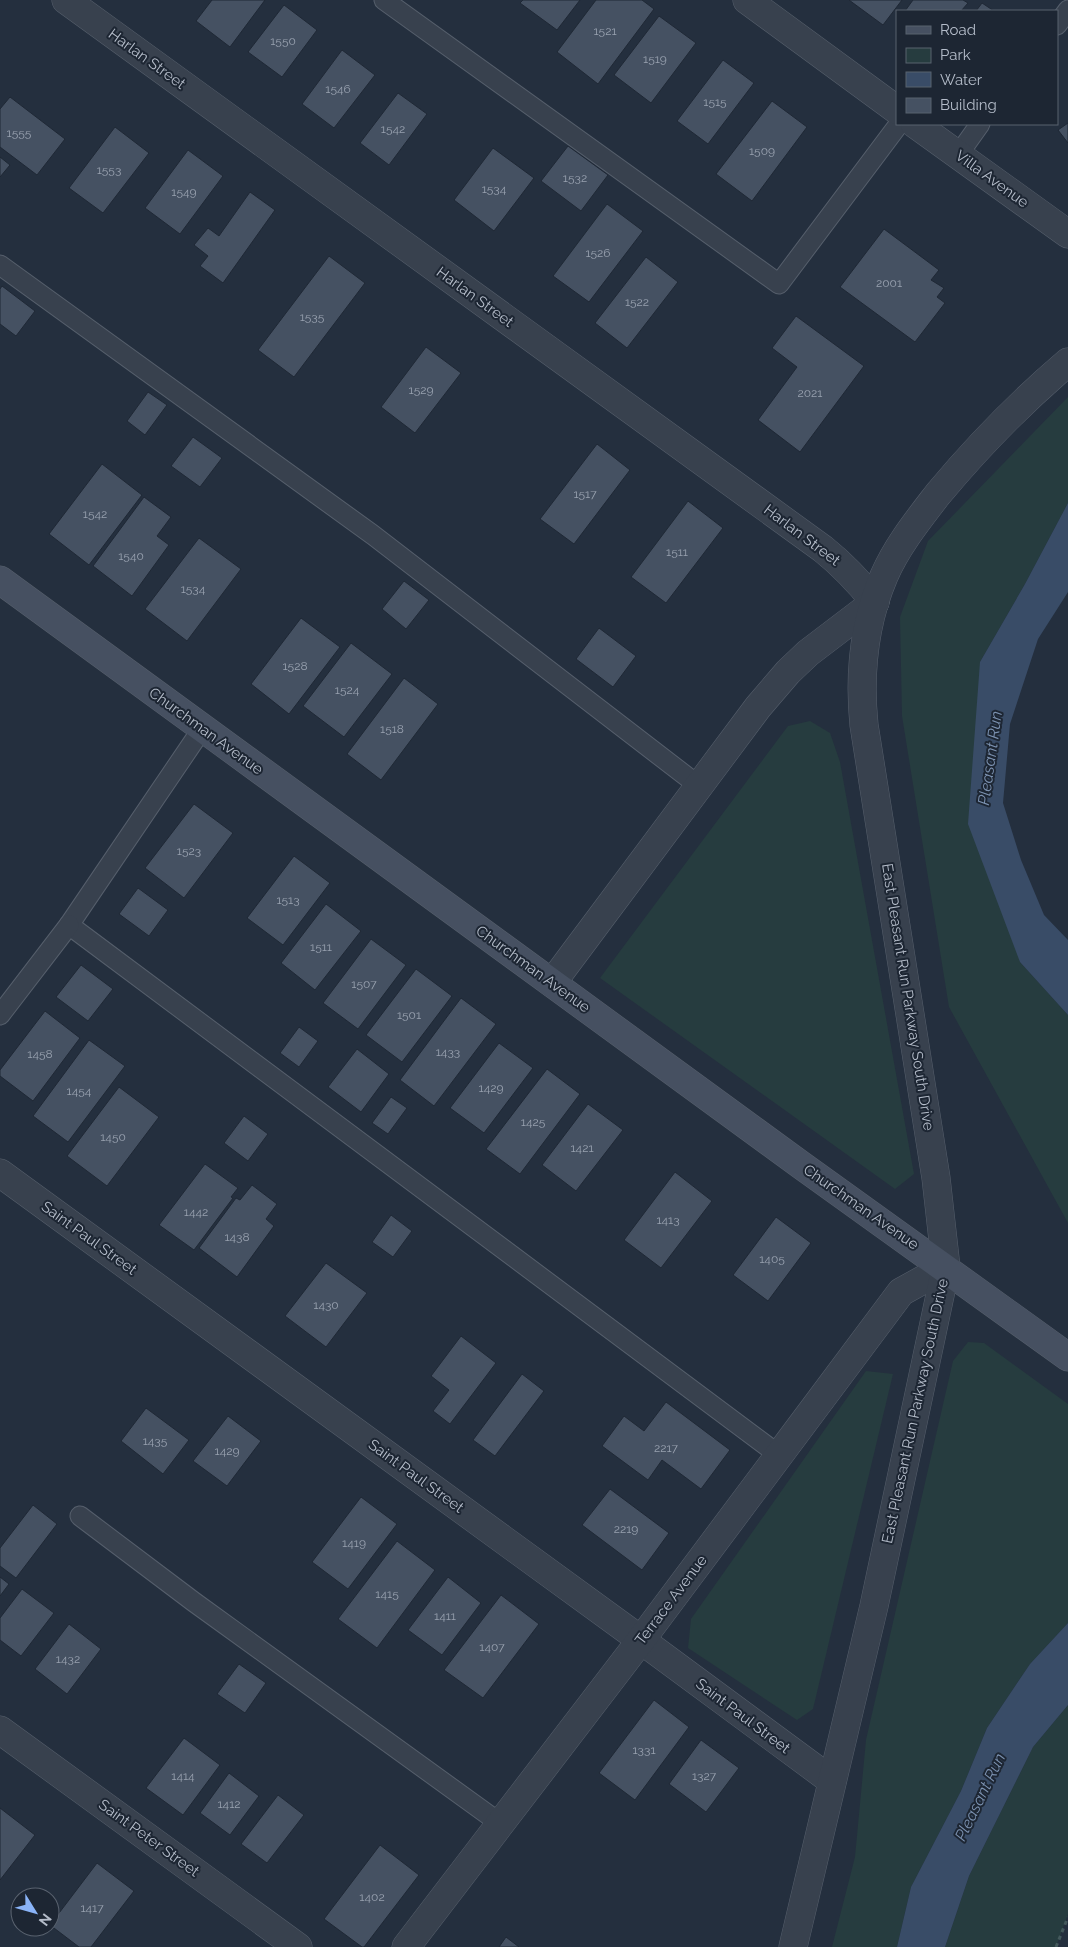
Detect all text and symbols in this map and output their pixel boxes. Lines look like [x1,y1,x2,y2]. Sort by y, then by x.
legend [896,10,1058,125]
text: Road [940,21,976,39]
house number: 1521 [593,24,617,38]
street label: Harlan Street [105,25,189,93]
house number: 1550 [270,34,296,48]
text: Park [940,46,971,64]
house number: 1519 [643,52,667,66]
text: Water [940,71,983,89]
house number: 1546 [325,82,351,96]
house number: 1515 [703,95,727,109]
text: Building [940,96,997,114]
house number: 1542 [381,122,405,136]
house number: 1555 [7,126,32,140]
house number: 1509 [749,144,775,158]
street label: Villa Avenue [952,147,1032,212]
house number: 1553 [97,163,121,177]
house number: 1532 [563,171,587,185]
house number: 1534 [482,182,507,196]
house number: 1549 [171,185,197,199]
house number: 1526 [585,246,611,260]
street label: Harlan Street [433,263,517,331]
house number: 2001 [876,276,902,290]
house number: 1522 [625,295,649,309]
house number: 1535 [300,310,325,324]
house number: 1529 [409,383,433,397]
house number: 2021 [798,386,822,400]
house number: 1517 [573,487,597,501]
street label: Harlan Street [760,500,844,570]
house number: 1542 [83,507,107,521]
house number: 1511 [666,545,688,559]
house number: 1540 [118,549,144,563]
house number: 1534 [181,582,206,596]
house number: 1528 [282,659,308,673]
house number: 1524 [335,683,360,697]
street label: Churchman Avenue [145,684,267,779]
water label: Pleasant Run [974,710,1006,806]
house number: 1518 [380,722,404,736]
house number: 1523 [177,844,201,858]
street label: East Pleasant Run Parkway South Drive [878,862,938,1132]
house number: 1513 [276,893,300,907]
street label: Churchman Avenue [472,922,594,1017]
house number: 1511 [310,940,332,954]
house number: 1507 [351,977,377,991]
house number: 1501 [397,1008,421,1022]
house number: 1433 [436,1045,460,1059]
house number: 1458 [27,1047,53,1061]
house number: 1429 [479,1081,503,1095]
house number: 1454 [67,1084,92,1098]
house number: 1425 [521,1115,546,1129]
house number: 1450 [100,1130,126,1144]
house number: 1421 [570,1141,594,1155]
street label: Churchman Avenue [800,1160,922,1254]
street label: Saint Paul Street [38,1197,140,1279]
house number: 1442 [184,1205,208,1219]
house number: 1413 [656,1213,680,1227]
house number: 1438 [224,1230,250,1244]
house number: 1405 [759,1252,785,1266]
street label: East Pleasant Run Parkway South Drive [878,1277,952,1545]
house number: 1430 [313,1298,339,1312]
house number: 1435 [143,1434,168,1448]
street label: Saint Paul Street [365,1435,467,1517]
house number: 2217 [654,1441,679,1455]
house number: 1429 [215,1444,239,1458]
house number: 2219 [614,1522,638,1536]
house number: 1419 [342,1536,366,1550]
street label: Terrace Avenue [631,1551,711,1649]
house number: 1415 [375,1587,399,1601]
house number: 1411 [434,1609,456,1623]
house number: 1407 [479,1640,505,1654]
house number: 1432 [56,1652,80,1666]
street label: Saint Paul Street [692,1675,794,1757]
house number: 1331 [632,1743,656,1757]
water label: Pleasant Run [951,1750,1009,1844]
house number: 1414 [171,1769,195,1783]
house number: 1327 [692,1769,717,1783]
street label: Saint Peter Street [95,1795,203,1881]
house number: 1412 [217,1797,241,1811]
north arrow [10,1887,60,1937]
house number: 1402 [359,1890,385,1904]
house number: 1417 [80,1901,104,1915]
text: N [36,1911,55,1929]

